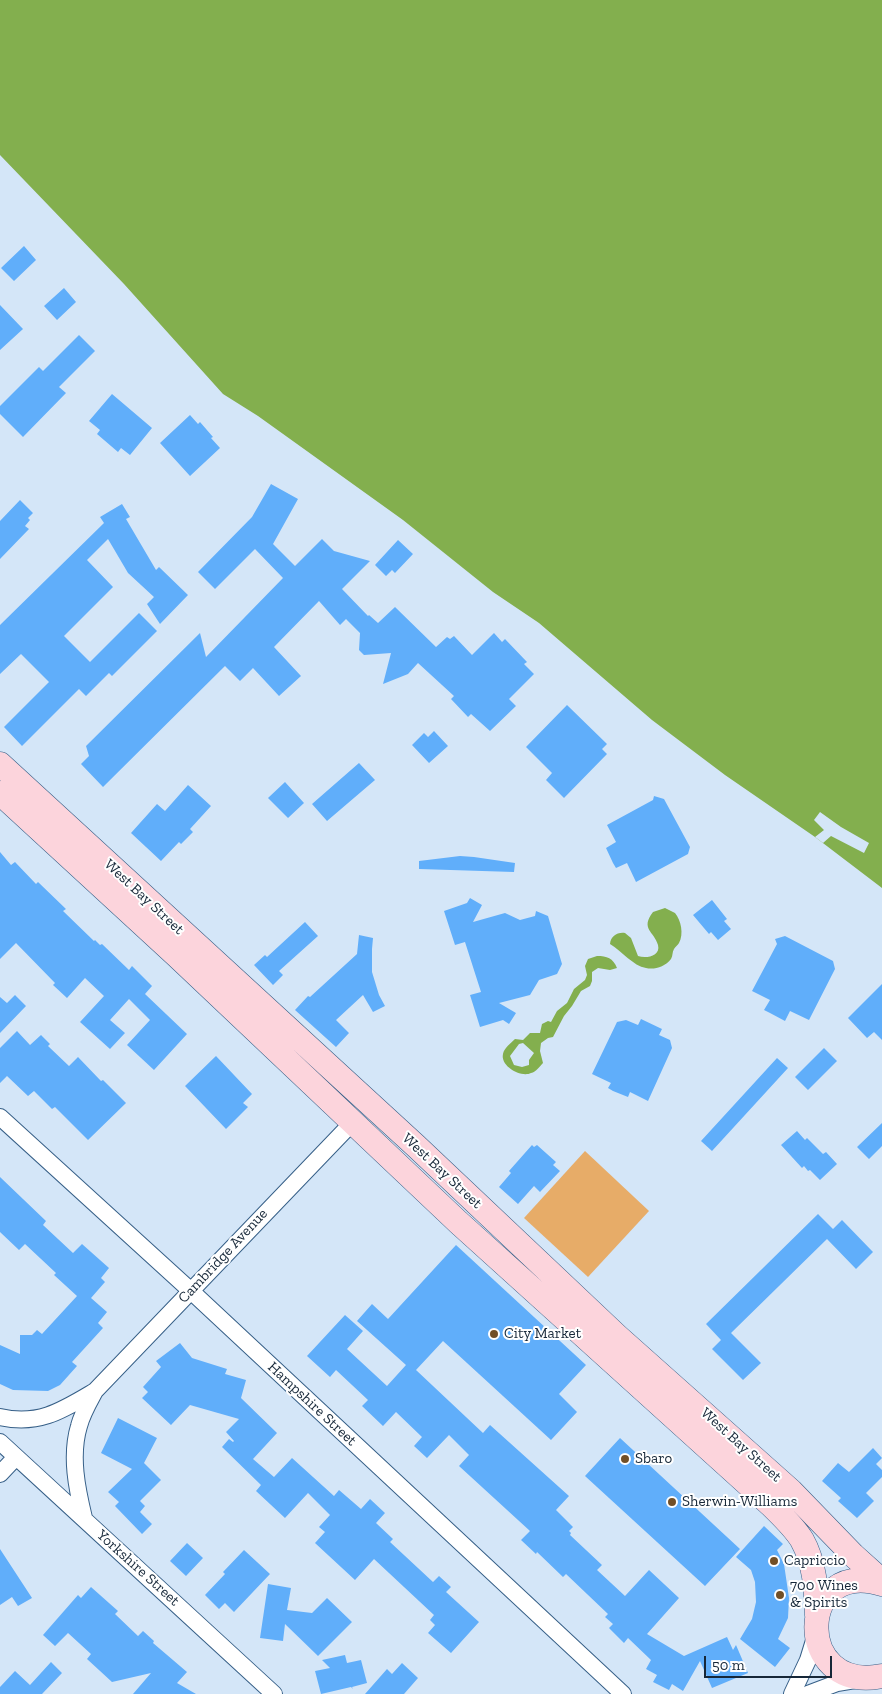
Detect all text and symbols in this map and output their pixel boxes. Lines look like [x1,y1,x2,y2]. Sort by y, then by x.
street label: West Bay Street [100,855,188,939]
street label: West Bay Street [398,1129,486,1213]
street label: Cambridge Avenue [175,1205,271,1307]
place label: City Market [504,1325,581,1343]
marker: City Market [488,1328,500,1340]
street label: Hampshire Street [264,1358,360,1450]
street label: West Bay Street [697,1404,785,1486]
place label: Sbaro [635,1450,672,1468]
marker: Sbaro [619,1453,631,1465]
place label: Sherwin-Williams [682,1493,797,1511]
marker: Sherwin-Williams [666,1496,678,1508]
street label: Yorkshire Street [93,1526,183,1610]
place label: Capriccio [784,1552,845,1570]
marker: Capriccio [768,1555,780,1567]
place label: 700 Wines & Spirits [790,1577,858,1612]
marker: 700 Wines & Spirits [774,1589,786,1601]
scale bar [707,1646,834,1678]
text: 50 m [712,1656,745,1674]

